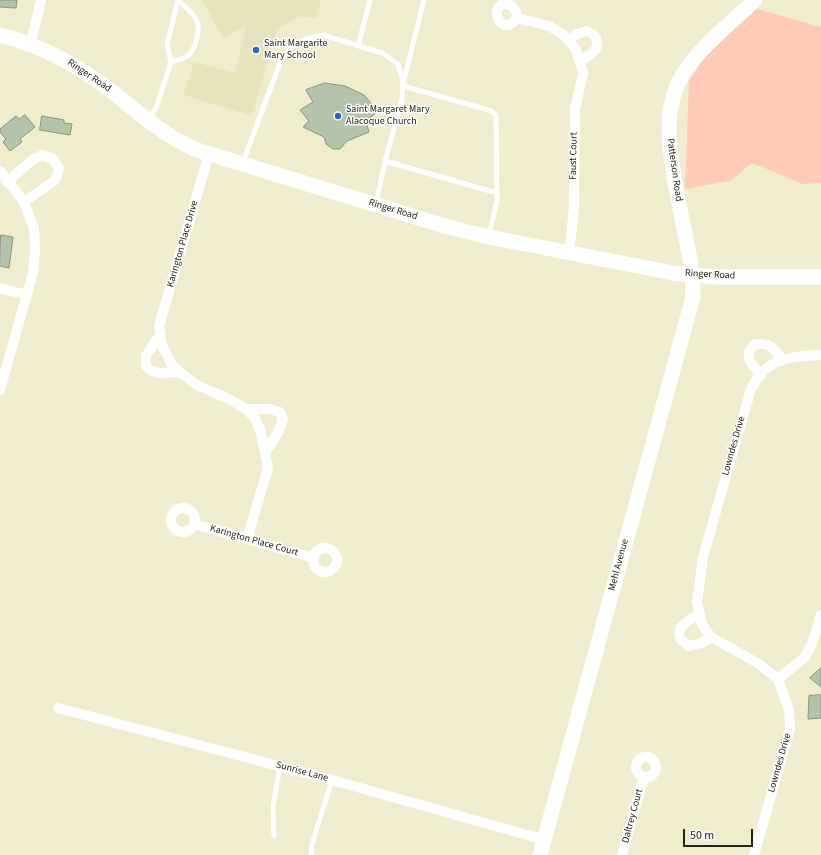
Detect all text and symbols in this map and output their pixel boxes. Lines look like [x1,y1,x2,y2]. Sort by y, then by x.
place label: Saint Margarite Mary School [264,38,327,62]
marker: Saint Margarite Mary School [251,45,261,55]
street label: Ringer Road [65,57,113,95]
place label: Saint Margaret Mary Alacoque Church [346,104,430,128]
marker: Saint Margaret Mary Alacoque Church [333,111,343,121]
street label: Faust Court [568,132,580,180]
street label: Patterson Road [664,138,684,202]
street label: Ringer Road [367,197,419,223]
street label: Karington Place Drive [165,199,201,289]
street label: Ringer Road [685,268,735,282]
street label: Lowndes Drive [720,415,748,477]
street label: Karington Place Court [208,523,300,559]
street label: Mehl Avenue [606,538,632,592]
street label: Lowndes Drive [766,732,794,794]
street label: Sunrise Lane [275,759,329,785]
street label: Daltrey Court [620,788,646,844]
scale bar [685,821,755,847]
text: 50 m [690,827,714,844]

